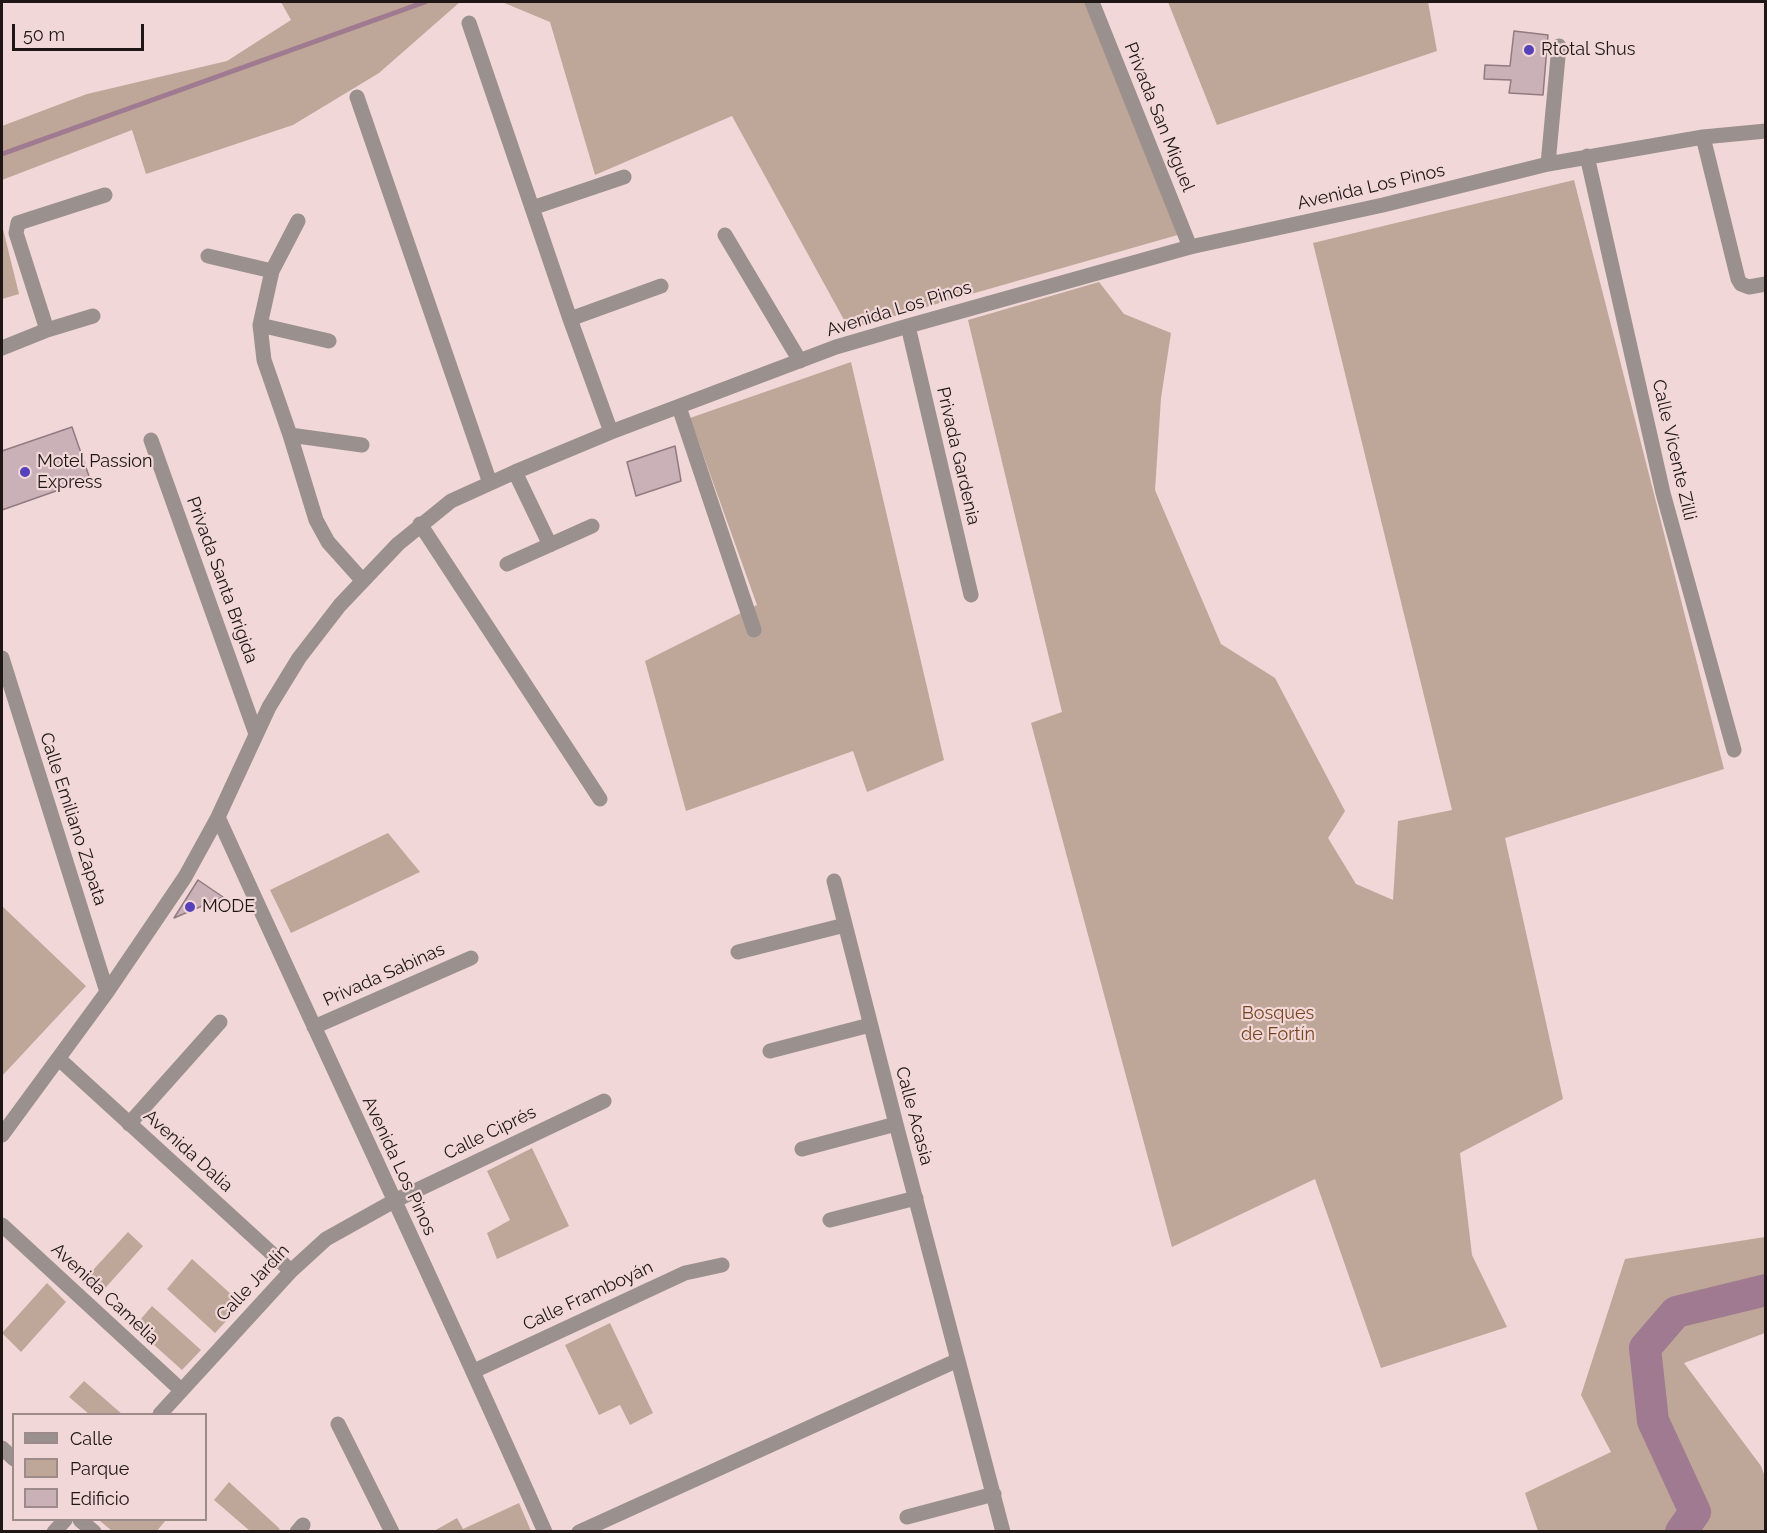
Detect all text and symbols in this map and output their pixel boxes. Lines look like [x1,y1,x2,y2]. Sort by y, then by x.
scale bar [15,12,147,50]
text: 50 m [23,24,65,45]
street label: Privada San Miguel [1119,39,1199,195]
place label: Rtotal Shus [1541,39,1635,61]
marker: Rtotal Shus [1522,43,1536,57]
street label: Avenida Los Pinos [1295,160,1447,214]
street label: Avenida Los Pinos [824,277,974,341]
street label: Calle Vicente Zilli [1647,377,1701,523]
street label: Privada Gardenia [932,385,984,527]
place label: Motel Passion Express [37,451,153,494]
marker: Motel Passion Express [18,465,32,479]
street label: Privada Santa Brigida [182,494,262,666]
street label: Calle Emiliano Zapata [35,730,111,908]
place label: MODE [202,896,255,918]
marker: MODE [183,900,197,914]
street label: Privada Sabinas [320,938,448,1012]
park label: Bosques de Fortín [1241,1003,1315,1046]
street label: Calle Acasia [890,1064,938,1168]
street label: Avenida Los Pinos [357,1093,441,1239]
street label: Calle Ciprés [440,1101,540,1165]
street label: Avenida Dalia [139,1105,237,1197]
street label: Avenida Camelia [47,1239,163,1349]
street label: Calle Jardín [212,1240,294,1326]
street label: Calle Framboyán [520,1256,656,1336]
legend [12,1413,207,1521]
text: Calle [70,1428,113,1449]
text: Parque [70,1458,129,1479]
text: Edificio [70,1488,129,1509]

